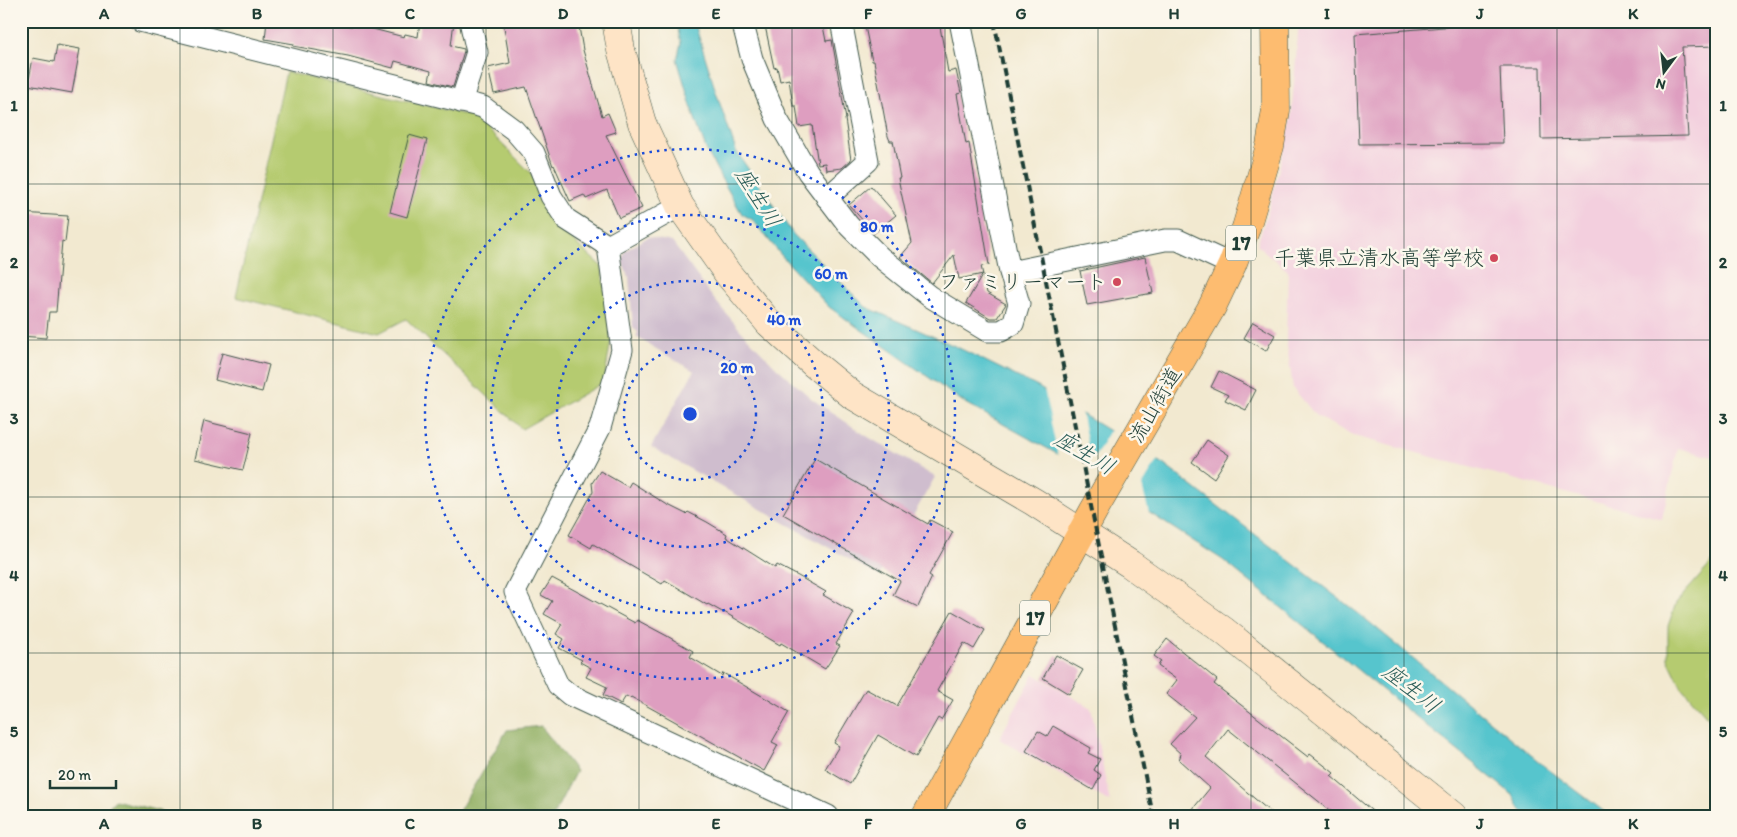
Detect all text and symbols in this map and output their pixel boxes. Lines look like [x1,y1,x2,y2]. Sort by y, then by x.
text: A [98,4,110,23]
text: B [252,4,263,23]
text: C [405,4,416,23]
text: D [558,4,569,23]
text: E [712,4,721,23]
text: F [864,4,873,23]
text: G [1015,4,1027,23]
text: H [1168,4,1180,23]
text: I [1324,4,1330,23]
text: J [1475,4,1484,23]
text: K [1628,4,1639,23]
north arrow [1640,48,1690,98]
text: N [1654,75,1668,94]
text: 1 [10,96,18,115]
text: 1 [1719,96,1727,115]
water label: 座生川 [730,162,788,232]
text: 80 m [860,218,894,236]
road number: 17 [1226,226,1256,260]
place label: 千葉県立清水高等学校 [1274,245,1484,270]
marker: 千葉県立清水高等学校 [1488,252,1500,264]
text: 2 [10,253,19,272]
text: 2 [1719,253,1728,272]
text: 60 m [814,265,848,283]
place label: ファミリーマート [939,269,1107,294]
marker: ファミリーマート [1111,276,1123,288]
text: 40 m [767,311,802,329]
text: 20 m [720,359,754,377]
street label: 流山街道 [1123,362,1186,447]
centre of rings [681,405,699,423]
text: 3 [10,409,19,428]
text: 3 [1719,409,1728,428]
water label: 座生川 [1049,424,1120,481]
text: 4 [9,566,19,585]
text: 4 [1718,566,1728,585]
road number: 17 [1020,600,1050,636]
water label: 座生川 [1377,657,1446,719]
text: 5 [10,722,19,741]
text: 5 [1719,722,1728,741]
scale bar [50,757,116,789]
text: 20 m [58,766,92,784]
text: A [98,814,110,833]
text: B [252,814,263,833]
text: C [405,814,416,833]
text: D [558,814,569,833]
text: E [712,814,721,833]
text: F [864,814,873,833]
text: G [1015,814,1027,833]
text: H [1168,814,1180,833]
text: I [1324,814,1330,833]
text: J [1475,814,1484,833]
text: K [1628,814,1639,833]

